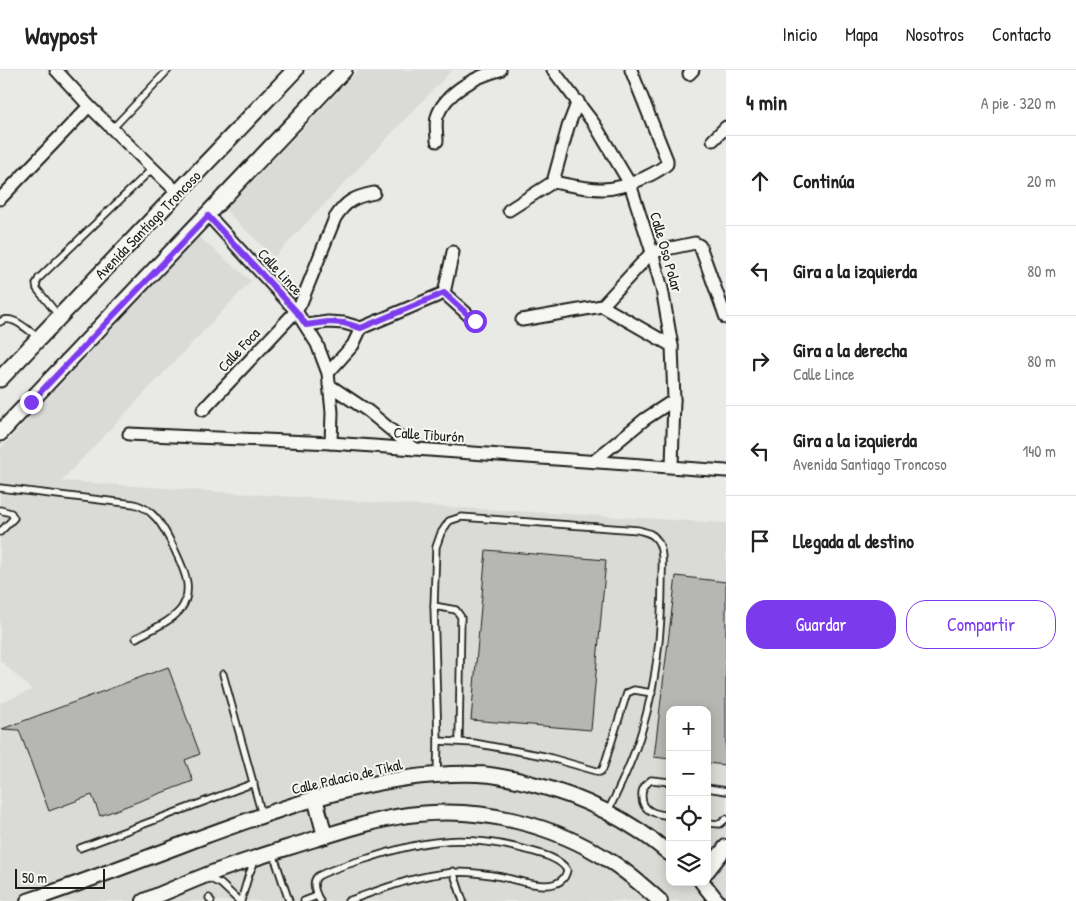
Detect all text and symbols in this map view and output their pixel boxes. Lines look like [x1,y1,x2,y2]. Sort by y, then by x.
text: Waypost [25,19,97,51]
text: Inicio [783,22,817,47]
text: Mapa [845,22,878,47]
text: Nosotros [906,22,964,47]
text: Contacto [992,22,1051,47]
text: 4 min [746,88,787,117]
text: A pie · 320 m [981,92,1056,114]
street label: Avenida Santiago Troncoso [90,166,205,284]
icon: ahead [746,167,774,195]
text: Continúa [793,168,854,194]
text: 20 m [1027,170,1056,192]
street label: Calle Oso Polar [645,209,688,295]
street label: Calle Lince [253,243,308,300]
icon: left [746,257,774,285]
text: Gira a la izquierda [793,258,917,284]
text: 80 m [1027,260,1056,282]
route start [464,310,487,333]
street label: Calle Foca [213,323,265,376]
text: Gira a la derecha [793,337,907,363]
icon: right [746,347,774,375]
text: 80 m [1027,350,1056,372]
text: Calle Lince [793,363,854,385]
route end [20,391,43,414]
street label: Calle Tiburón [393,422,465,447]
text: Gira a la izquierda [793,427,917,453]
icon: left [746,437,774,465]
text: 140 m [1022,440,1056,462]
text: Avenida Santiago Troncoso [793,453,947,475]
icon: arrive [746,527,774,555]
text: Llegada al destino [793,528,914,554]
button: Guardar [746,600,896,649]
button: Compartir [906,600,1056,649]
map controls [666,706,711,886]
button: + [666,706,711,751]
button: − [666,751,711,796]
street label: Calle Palacio de Tikal [289,754,404,799]
button: locate [666,796,711,841]
button: layers [666,841,711,886]
scale bar [15,866,105,889]
text: 50 m [22,868,47,887]

